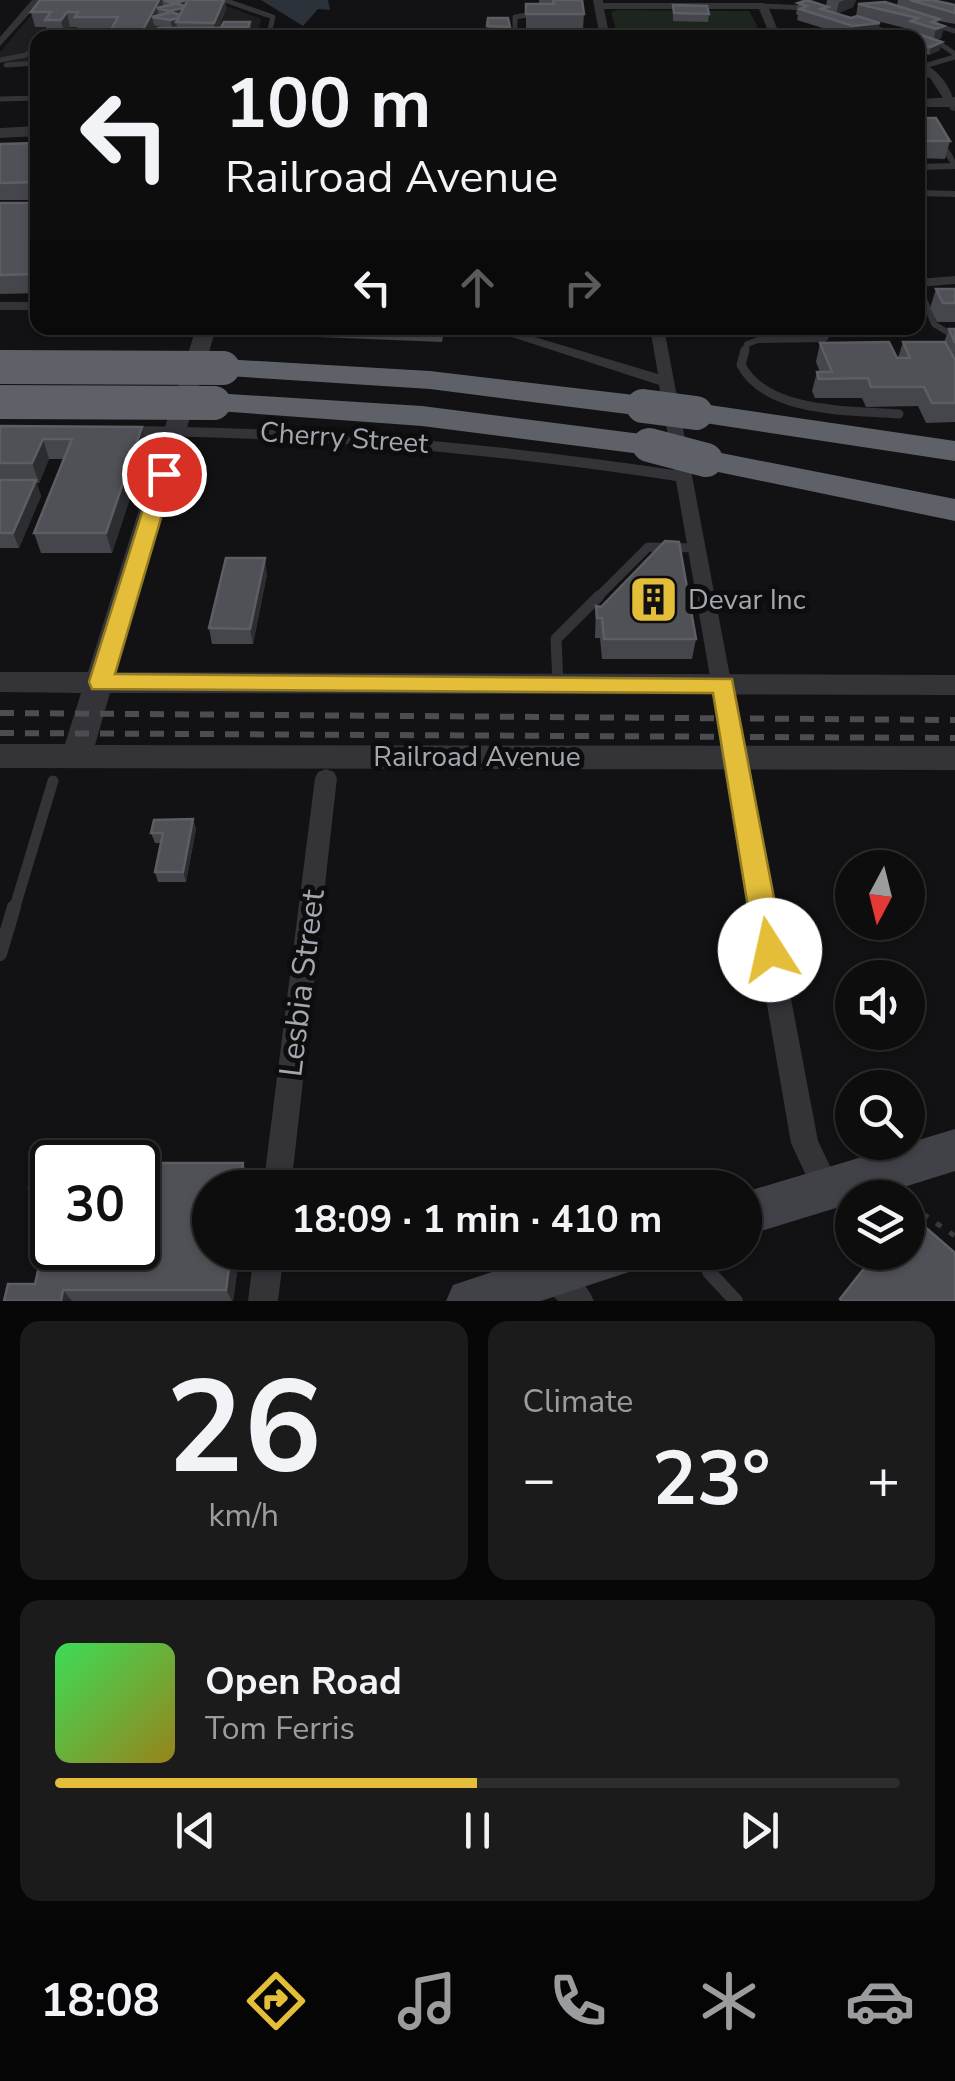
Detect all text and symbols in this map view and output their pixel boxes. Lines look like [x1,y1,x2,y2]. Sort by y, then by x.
text: 100 m [225,56,431,152]
icon: left [60,70,190,200]
text: Railroad Avenue [225,147,558,208]
icon: left [345,260,400,315]
icon: ahead [450,260,505,315]
icon: right [555,260,610,315]
street label: Cherry Street [259,413,430,463]
pin [122,432,207,517]
icon: arrive [137,447,192,502]
building icon: Devar Inc [627,574,679,626]
place label: Devar Inc [688,581,806,619]
street label: Railroad Avenue [373,738,581,776]
north arrow [835,850,925,940]
map controls [835,850,925,1270]
street label: Lesbia Street [269,886,335,1079]
position arrow [718,898,822,1002]
button: sound [835,960,925,1050]
button: search [835,1070,925,1160]
speed limit sign: 30 [30,1140,160,1270]
button: layers [835,1180,925,1270]
text: 18:09 · 1 min · 410 m [292,1194,662,1245]
text: 26 [166,1340,322,1517]
text: Climate [523,1380,633,1423]
text: 23° [652,1428,770,1530]
text: − [523,1442,556,1517]
text: + [867,1442,900,1517]
text: km/h [208,1494,279,1537]
text: Open Road [205,1656,402,1707]
text: Tom Ferris [205,1707,355,1750]
icon: previous [168,1803,223,1858]
icon: pause [450,1803,505,1858]
icon: next [732,1803,787,1858]
icon: directions [241,1966,311,2036]
icon: music [392,1966,462,2036]
icon: phone [543,1966,613,2036]
icon: climate [694,1966,764,2036]
icon: car [845,1966,915,2036]
text: 18:08 [40,1971,160,2032]

